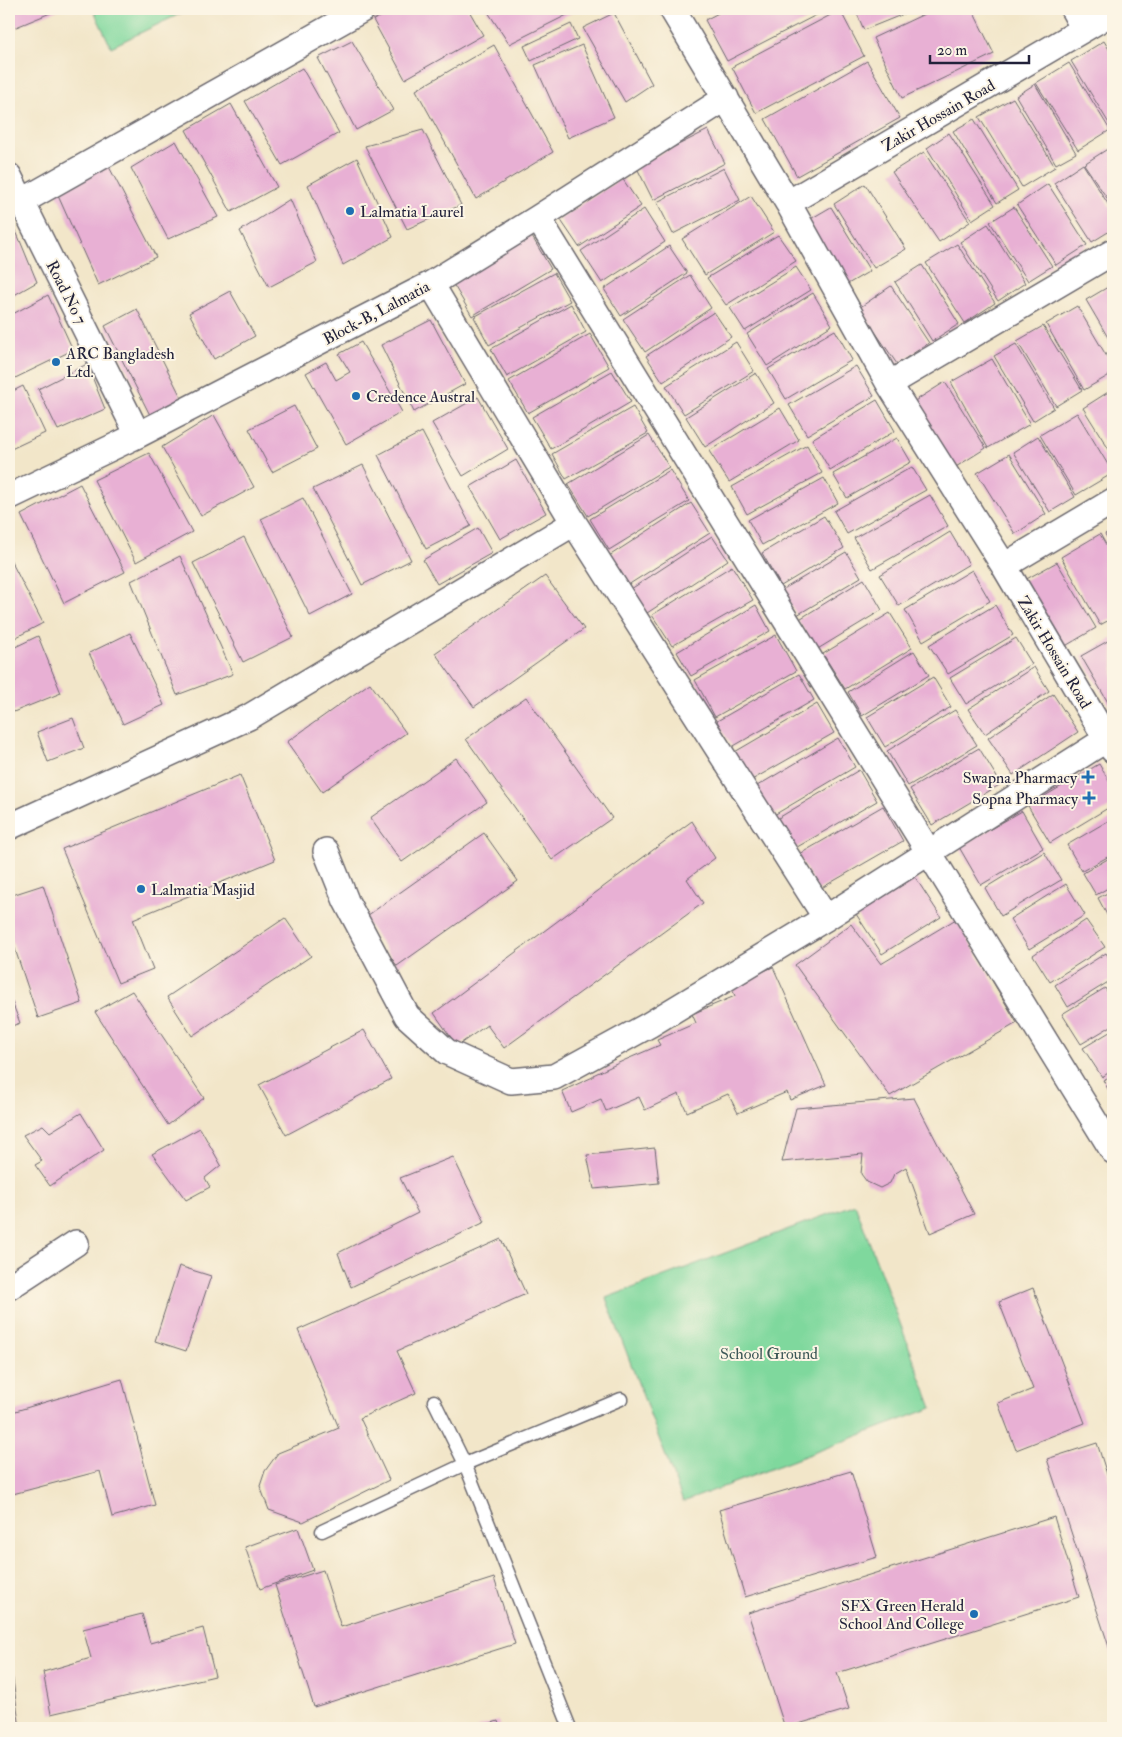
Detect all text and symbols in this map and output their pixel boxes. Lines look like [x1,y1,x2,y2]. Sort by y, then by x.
scale bar [930,32,1028,64]
text: 20 m [937,41,967,60]
street label: Zakir Hossain Road [878,75,999,156]
place label: Lalmatia Laurel [360,202,464,222]
marker: Lalmatia Laurel [344,205,356,217]
street label: Road No 7 [41,257,91,328]
street label: Block-B, Lalmatia [320,276,434,349]
place label: ARC Bangladesh Ltd. [65,344,175,382]
marker: ARC Bangladesh Ltd. [50,356,62,368]
place label: Credence Austral [366,387,475,407]
marker: Credence Austral [350,390,362,402]
street label: Zakir Hossain Road [1013,593,1096,712]
place label: Swapna Pharmacy [963,768,1078,789]
marker: Swapna Pharmacy [1081,770,1095,784]
place label: Sopna Pharmacy [972,789,1079,810]
marker: Sopna Pharmacy [1082,791,1096,805]
place label: Lalmatia Masjid [151,880,255,900]
marker: Lalmatia Masjid [135,883,147,895]
park label: School Ground [720,1344,818,1364]
place label: SFX Green Herald School And College [839,1596,964,1634]
marker: SFX Green Herald School And College [968,1608,980,1620]

